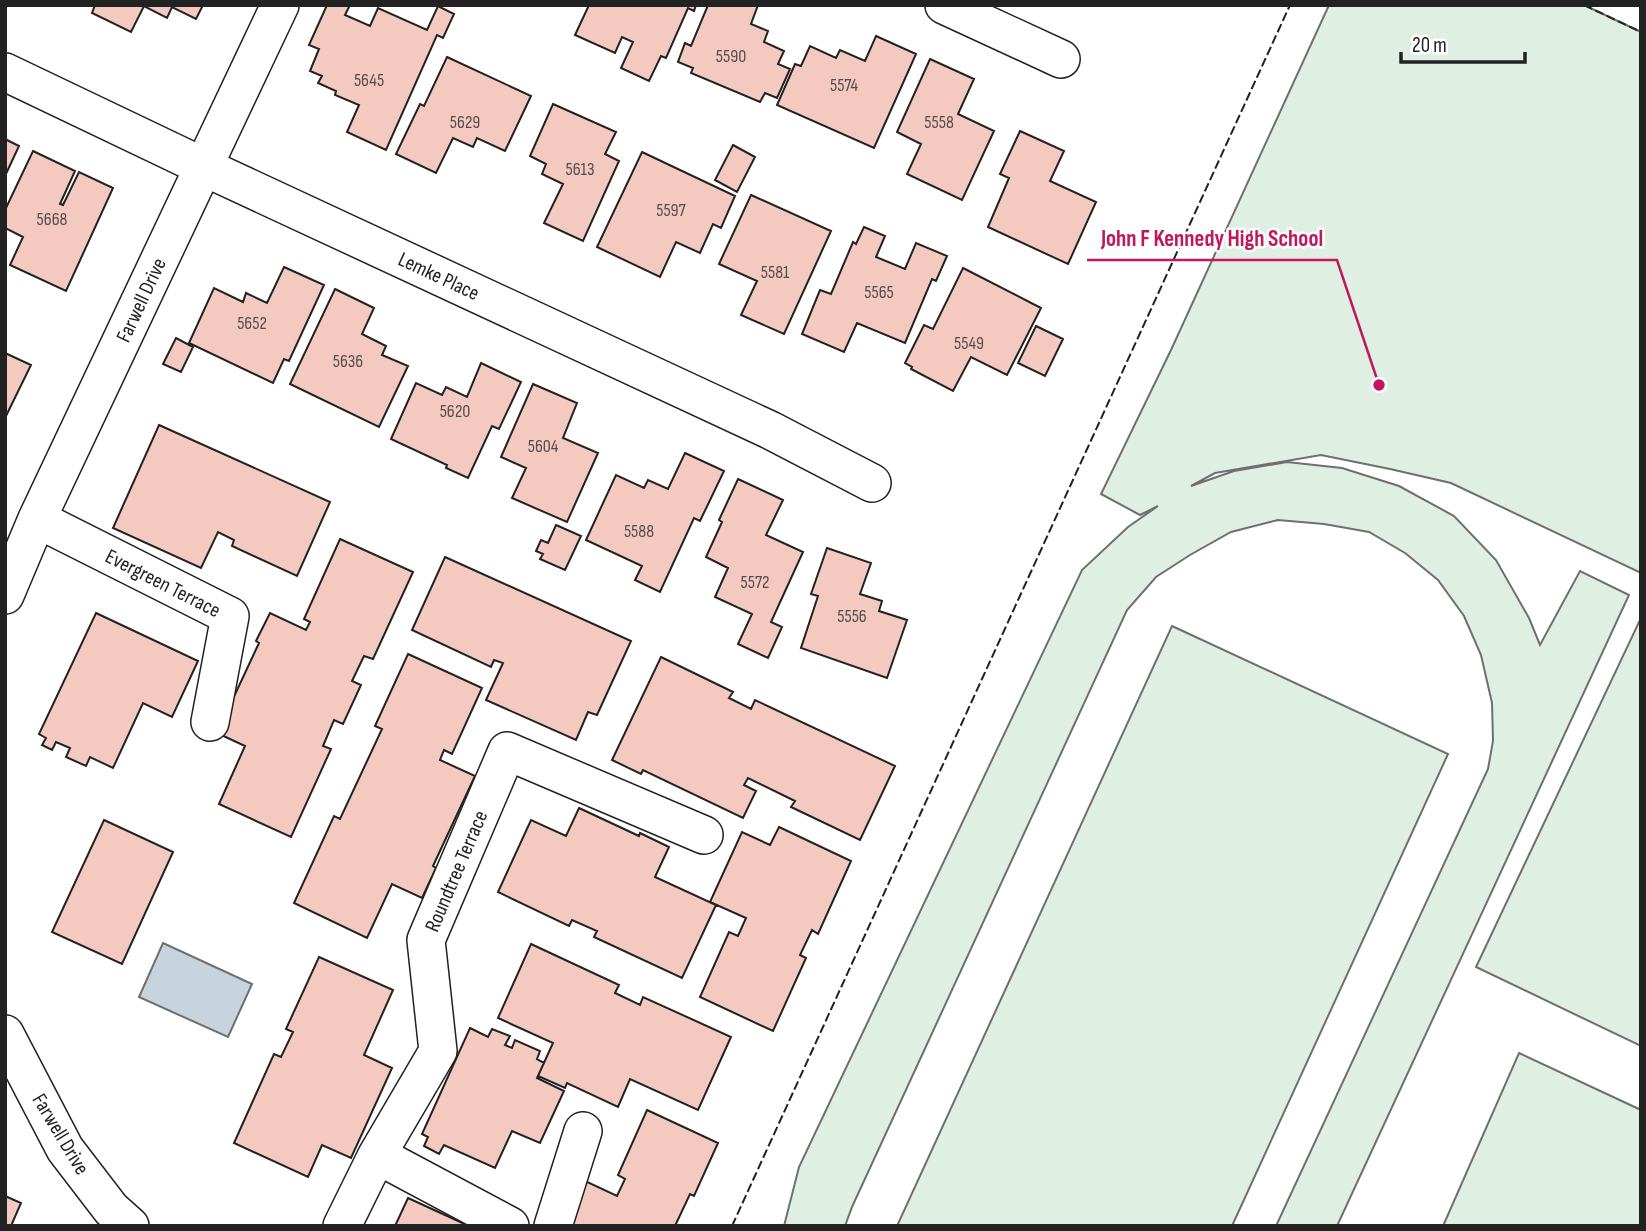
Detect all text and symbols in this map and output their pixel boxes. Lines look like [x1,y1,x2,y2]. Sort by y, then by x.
scale bar [1401,21,1525,65]
text: 20 m [1412,33,1447,58]
house number: 5590 [716,46,746,67]
house number: 5645 [354,70,384,91]
house number: 5574 [830,75,859,96]
house number: 5629 [450,112,480,133]
house number: 5558 [924,112,954,133]
house number: 5613 [566,159,594,180]
house number: 5597 [656,200,687,221]
house number: 5668 [37,209,68,230]
callout: John F Kennedy High School [1087,216,1337,260]
text: John F Kennedy High School [1100,225,1323,253]
street label: Lemke Place [394,247,483,306]
street label: Farwell Drive [111,254,172,346]
house number: 5581 [761,262,790,283]
house number: 5565 [864,282,894,303]
house number: 5652 [237,313,267,334]
house number: 5549 [954,333,984,354]
house number: 5636 [333,351,363,372]
house number: 5620 [440,401,470,422]
house number: 5604 [528,436,559,457]
house number: 5588 [624,521,654,542]
street label: Evergreen Terrace [101,544,225,623]
house number: 5572 [741,572,769,593]
house number: 5556 [837,606,867,627]
street label: Roundtree Terrace [420,807,493,936]
street label: Farwell Drive [27,1089,94,1179]

